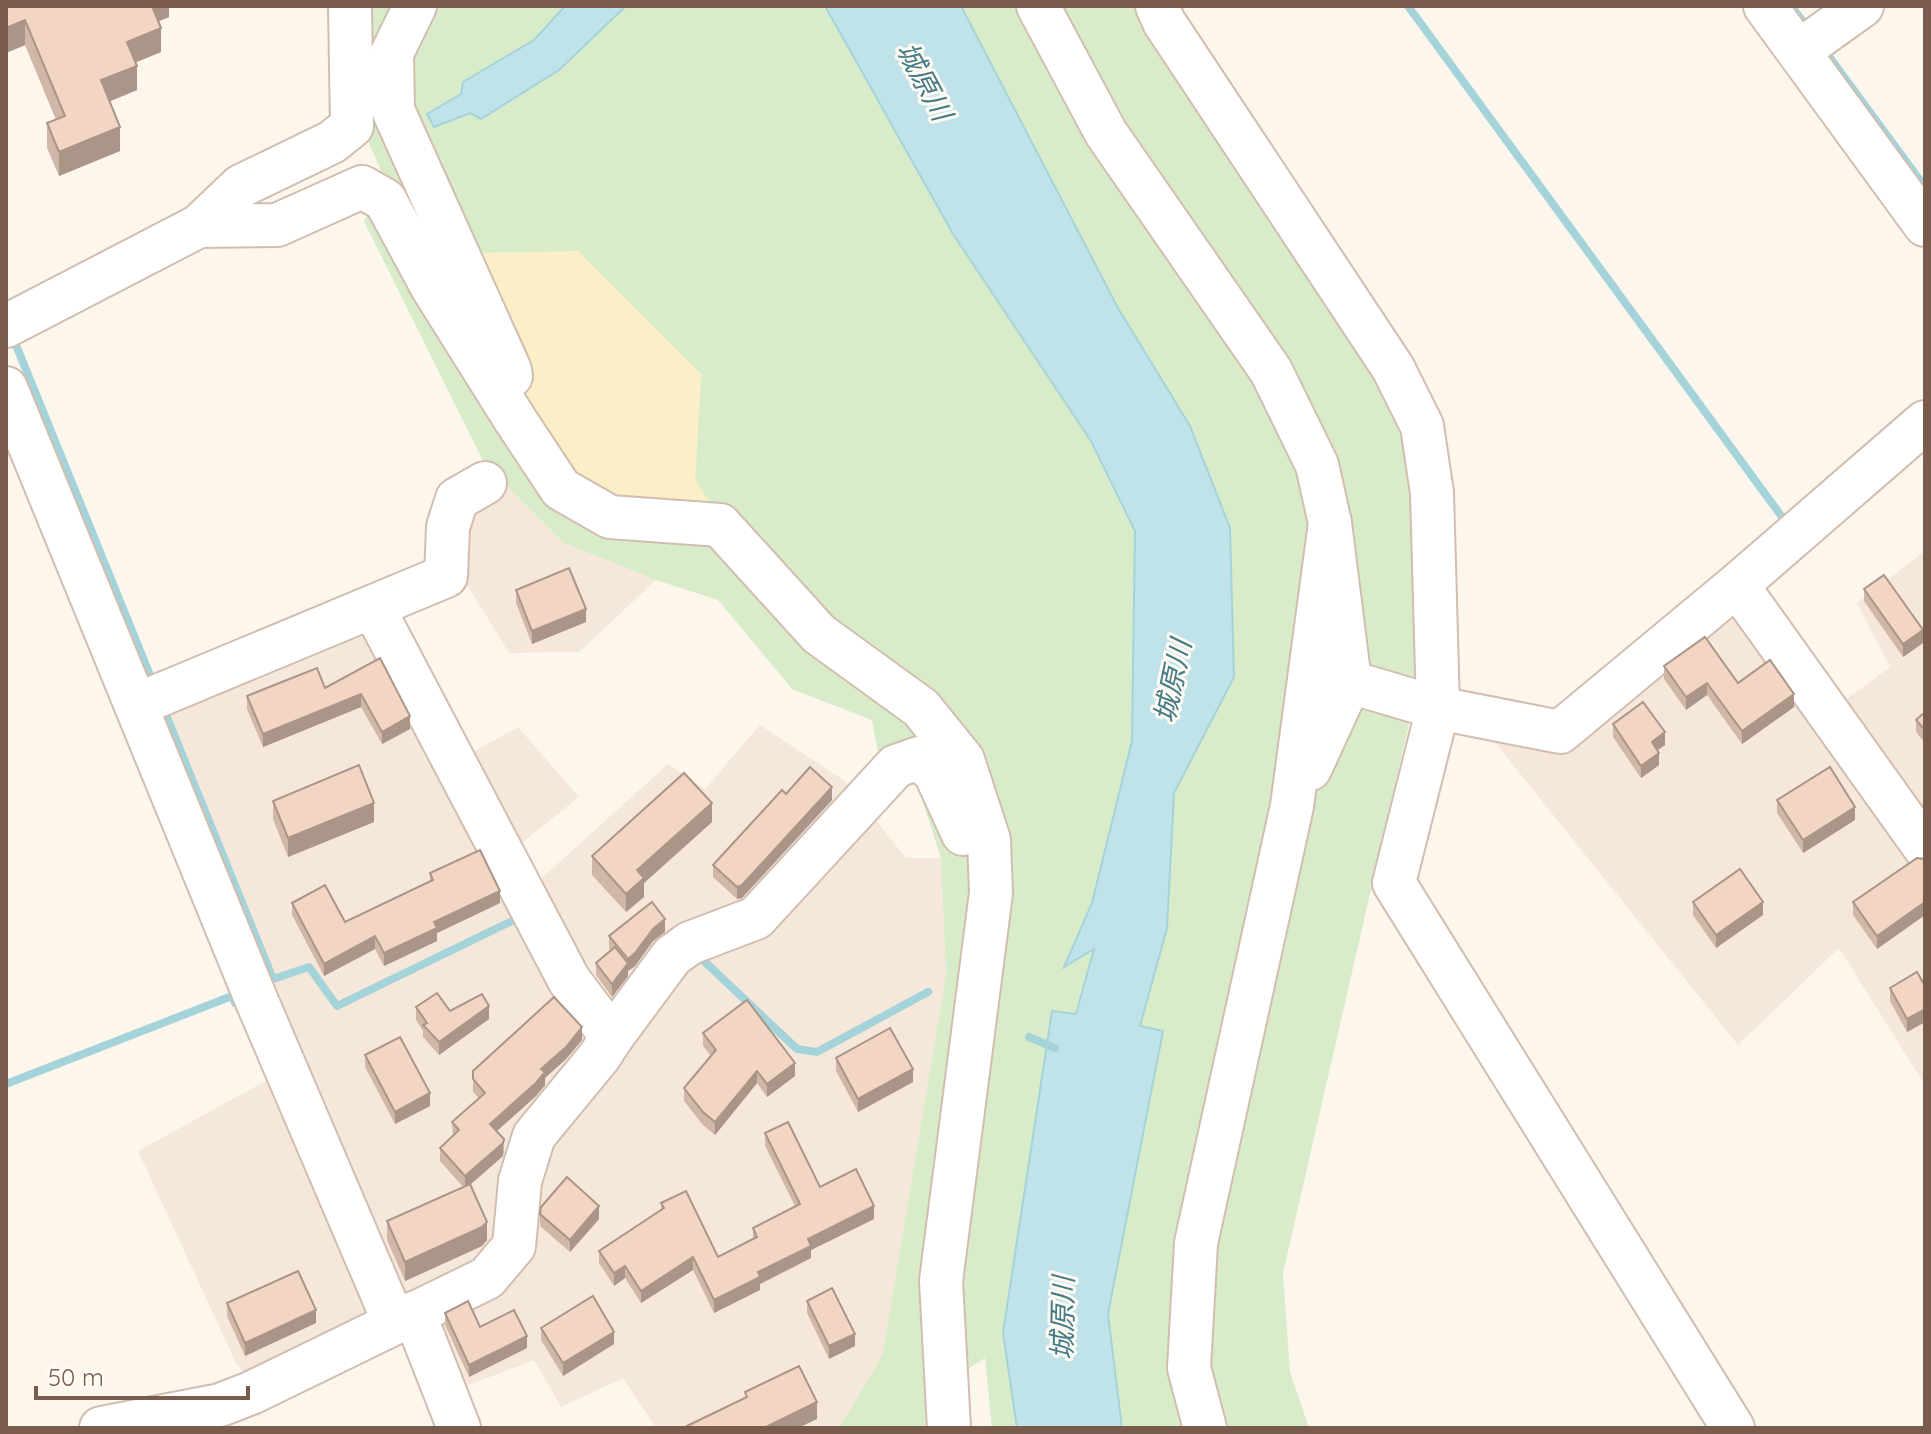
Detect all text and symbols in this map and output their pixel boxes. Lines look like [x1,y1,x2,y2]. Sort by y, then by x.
water label: 城原川 [890,36,962,129]
water label: 城原川 [1146,633,1198,726]
water label: 城原川 [1044,1273,1080,1360]
scale bar [36,1350,248,1400]
text: 50 m [48,1362,104,1392]

